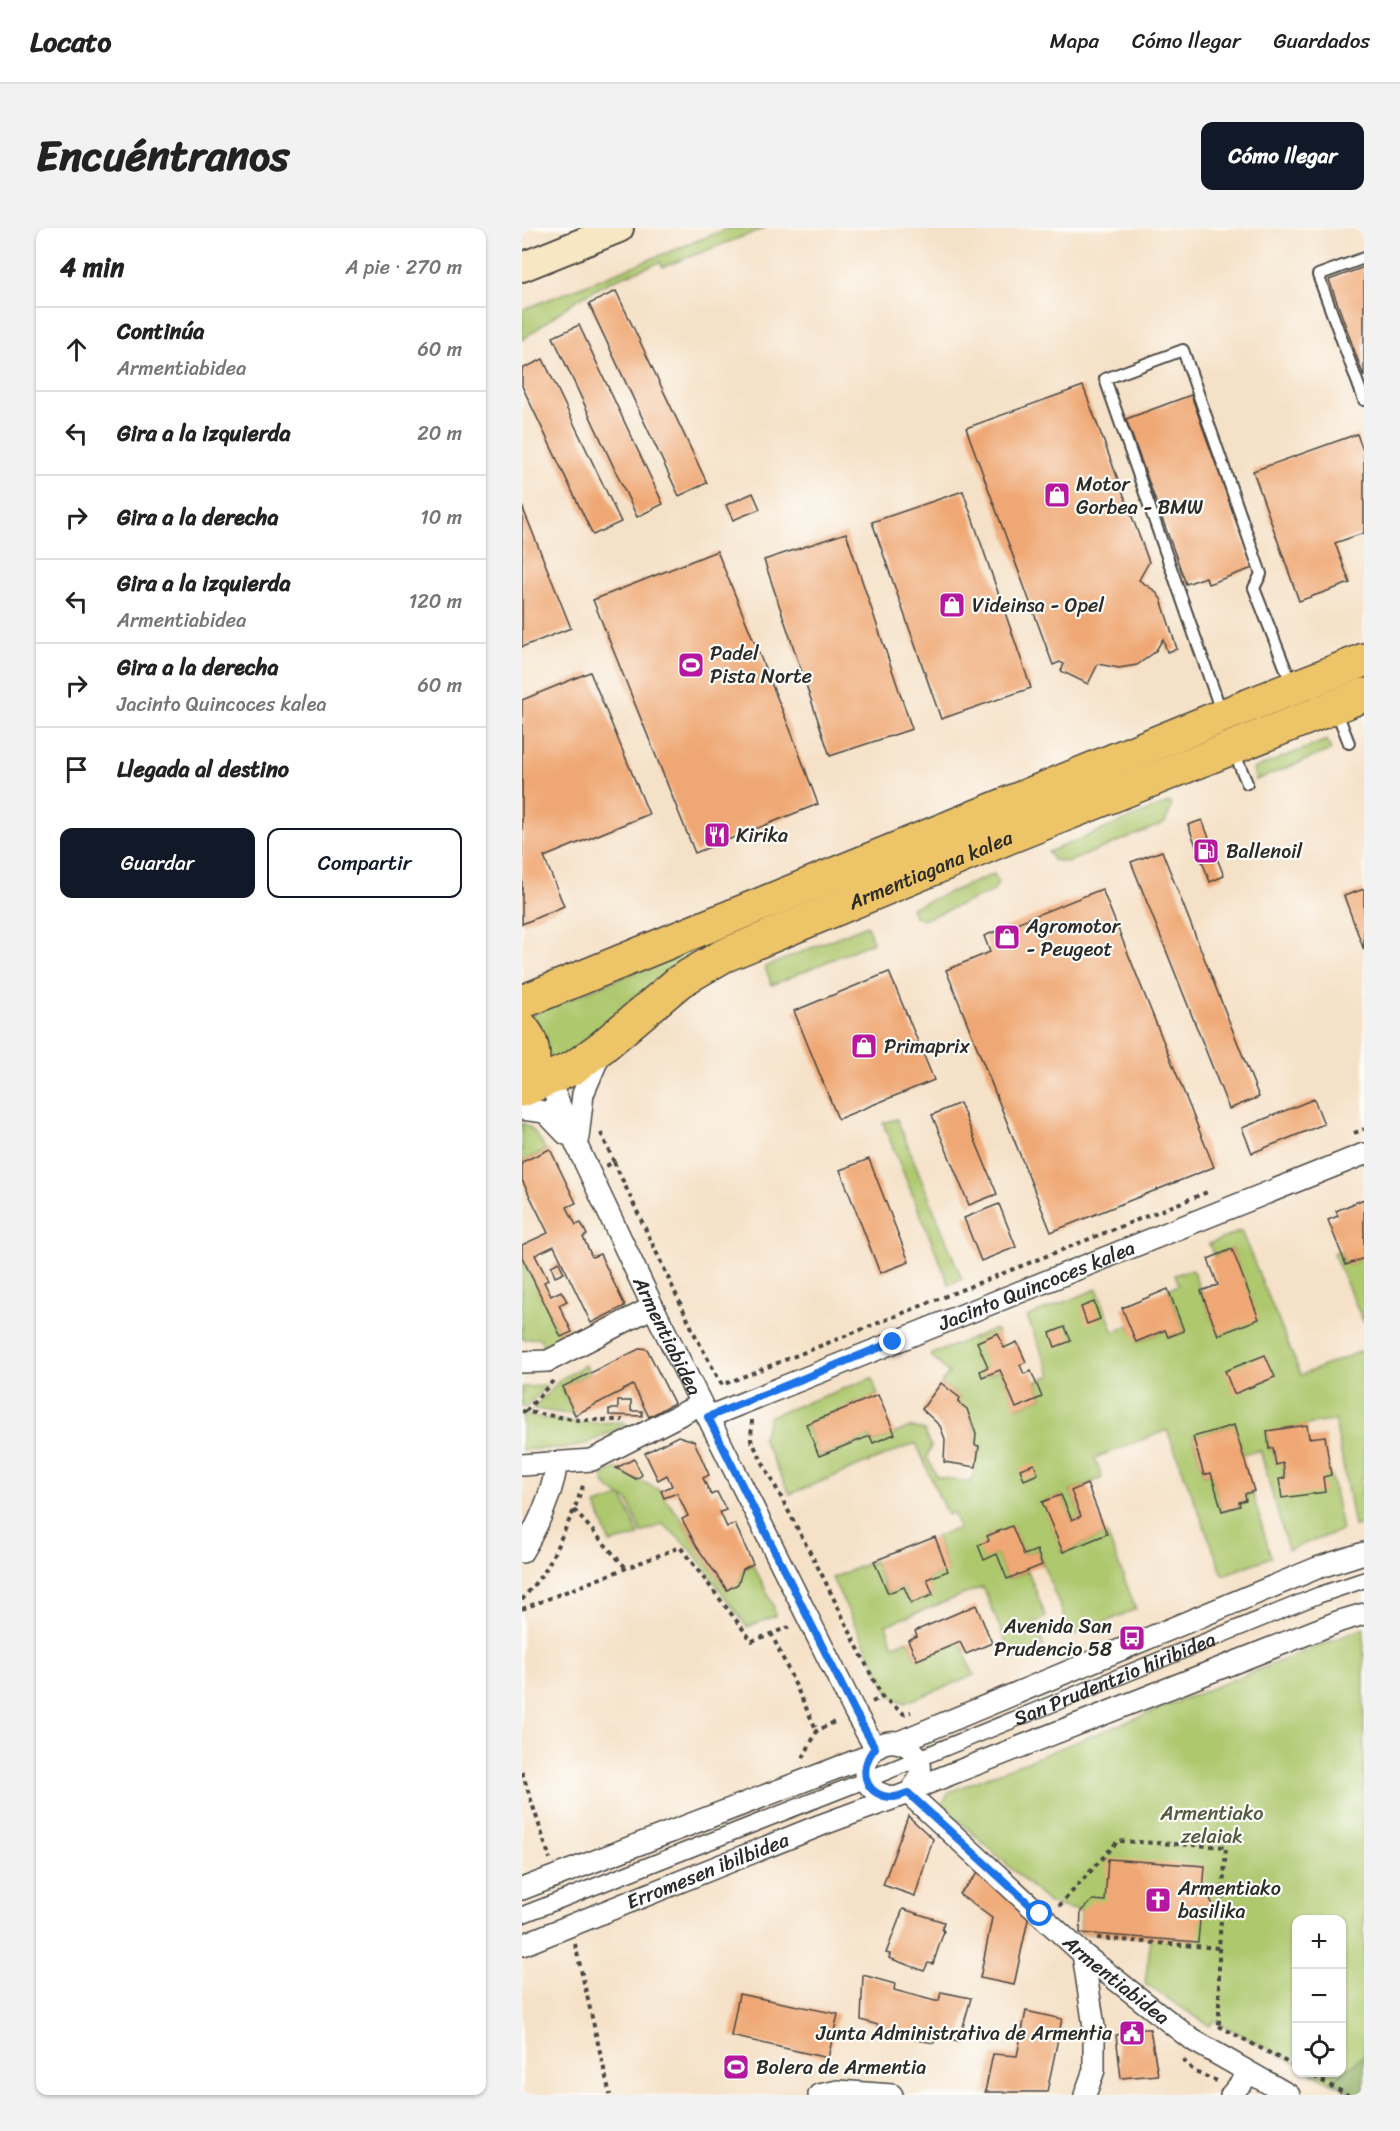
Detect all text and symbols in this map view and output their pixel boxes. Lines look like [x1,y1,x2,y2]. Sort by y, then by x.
text: Locato [30,17,111,66]
text: Mapa [1050,22,1099,60]
text: Cómo llegar [1132,22,1241,60]
text: Guardados [1274,22,1370,60]
text: Encuéntranos [36,119,289,193]
button: Cómo llegar [1201,122,1364,190]
text: 4 min [60,244,124,290]
text: A pie · 270 m [345,250,462,285]
text: Continúa [117,312,204,351]
text: 60 m [417,332,462,367]
icon: ahead [60,333,93,366]
text: Armentiabidea [117,351,246,386]
text: Gira a la izquierda [117,414,290,453]
text: 20 m [417,416,462,451]
icon: left [60,417,93,450]
place label: Motor Gorbea - BMW [1076,467,1203,525]
shop icon: Motor Gorbea - BMW [1042,480,1072,510]
text: Gira a la derecha [117,498,278,537]
text: 10 m [420,500,462,535]
icon: right [60,501,93,534]
text: Gira a la izquierda [117,564,290,603]
text: 120 m [409,584,462,619]
icon: left [60,585,93,618]
place label: Videinsa - Opel [972,588,1105,623]
shop icon: Videinsa - Opel [937,590,967,620]
text: Armentiabidea [117,603,246,638]
place label: Padel Pista Norte [710,636,812,694]
text: Gira a la derecha [117,648,278,687]
sports icon: Padel Pista Norte [676,650,706,680]
text: 60 m [417,668,462,703]
icon: right [60,669,93,702]
text: Jacinto Quincoces kalea [117,687,326,722]
text: Llegada al destino [117,750,289,789]
icon: arrive [60,753,93,786]
place label: Kirika [736,818,788,853]
street label: Armentiagana kalea [842,819,1019,920]
restaurant icon: Kirika [702,820,732,850]
button: Guardar [60,828,255,898]
button: Compartir [267,828,462,898]
place label: Ballenoil [1226,834,1304,869]
fuel station icon: Ballenoil [1191,836,1221,866]
place label: Agromotor - Peugeot [1025,909,1122,967]
shop icon: Agromotor - Peugeot [992,922,1022,952]
place label: Primaprix [884,1029,971,1064]
shop icon: Primaprix [849,1031,879,1061]
street label: Jacinto Quincoces kalea [932,1230,1140,1341]
street label: Armentiabidea [623,1269,712,1401]
route end [879,1328,905,1354]
place label: Avenida San Prudencio 58 [994,1609,1112,1667]
street label: San Prudentzio hiribidea [1008,1622,1221,1735]
bus stop icon: Avenida San Prudencio 58 [1117,1623,1147,1653]
park label: Armentiako zelaiak [1160,1796,1263,1854]
street label: Erromesen ibilbidea [621,1822,795,1919]
place label: Armentiako basilika [1177,1871,1281,1929]
church icon: Armentiako basilika [1143,1885,1173,1915]
route start [1026,1900,1052,1926]
map controls [1292,1915,1346,2077]
button: + [1292,1915,1346,1969]
street label: Armentiabidea [1054,1925,1178,2034]
button: − [1292,1969,1346,2023]
place label: Junta Administrativa de Armentia [815,2016,1113,2051]
public building icon: Junta Administrativa de Armentia [1117,2018,1147,2048]
button: locate [1292,2023,1346,2077]
place label: Bolera de Armentia [756,2050,926,2085]
sports icon: Bolera de Armentia [721,2052,751,2082]

